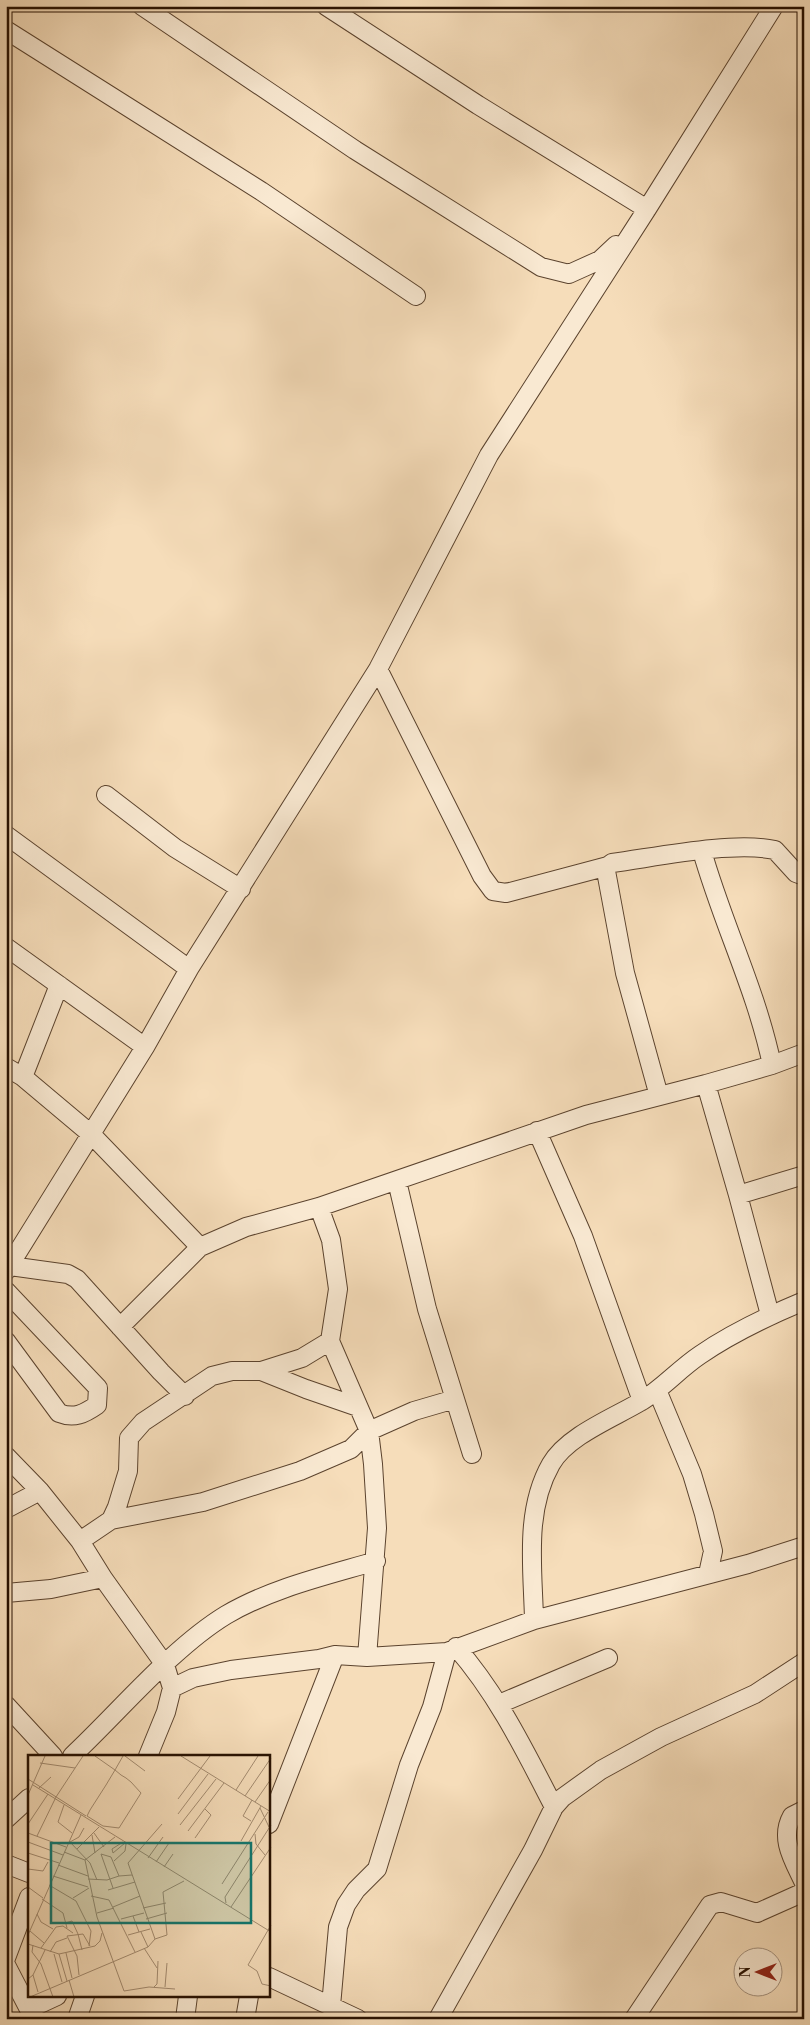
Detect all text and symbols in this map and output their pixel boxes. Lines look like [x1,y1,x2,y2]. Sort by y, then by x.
inset map [28,1755,270,1998]
north arrow [732,1948,782,1998]
text: N [737,1966,755,1978]

